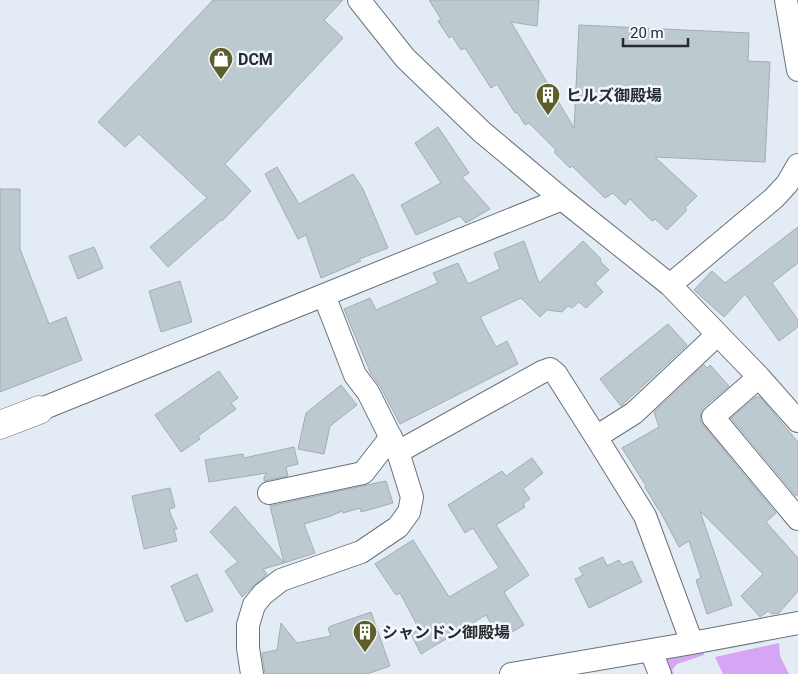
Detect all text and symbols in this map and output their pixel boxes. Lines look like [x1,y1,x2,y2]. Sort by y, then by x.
scale bar [623,15,688,47]
text: 20 m [630,24,664,42]
shop icon: DCM [208,46,234,80]
place label: DCM [238,50,273,69]
building icon: ヒルズ御殿場 [535,82,561,116]
place label: ヒルズ御殿場 [566,86,662,105]
building icon: シャンドン御殿場 [352,619,378,653]
place label: シャンドン御殿場 [382,623,510,642]

